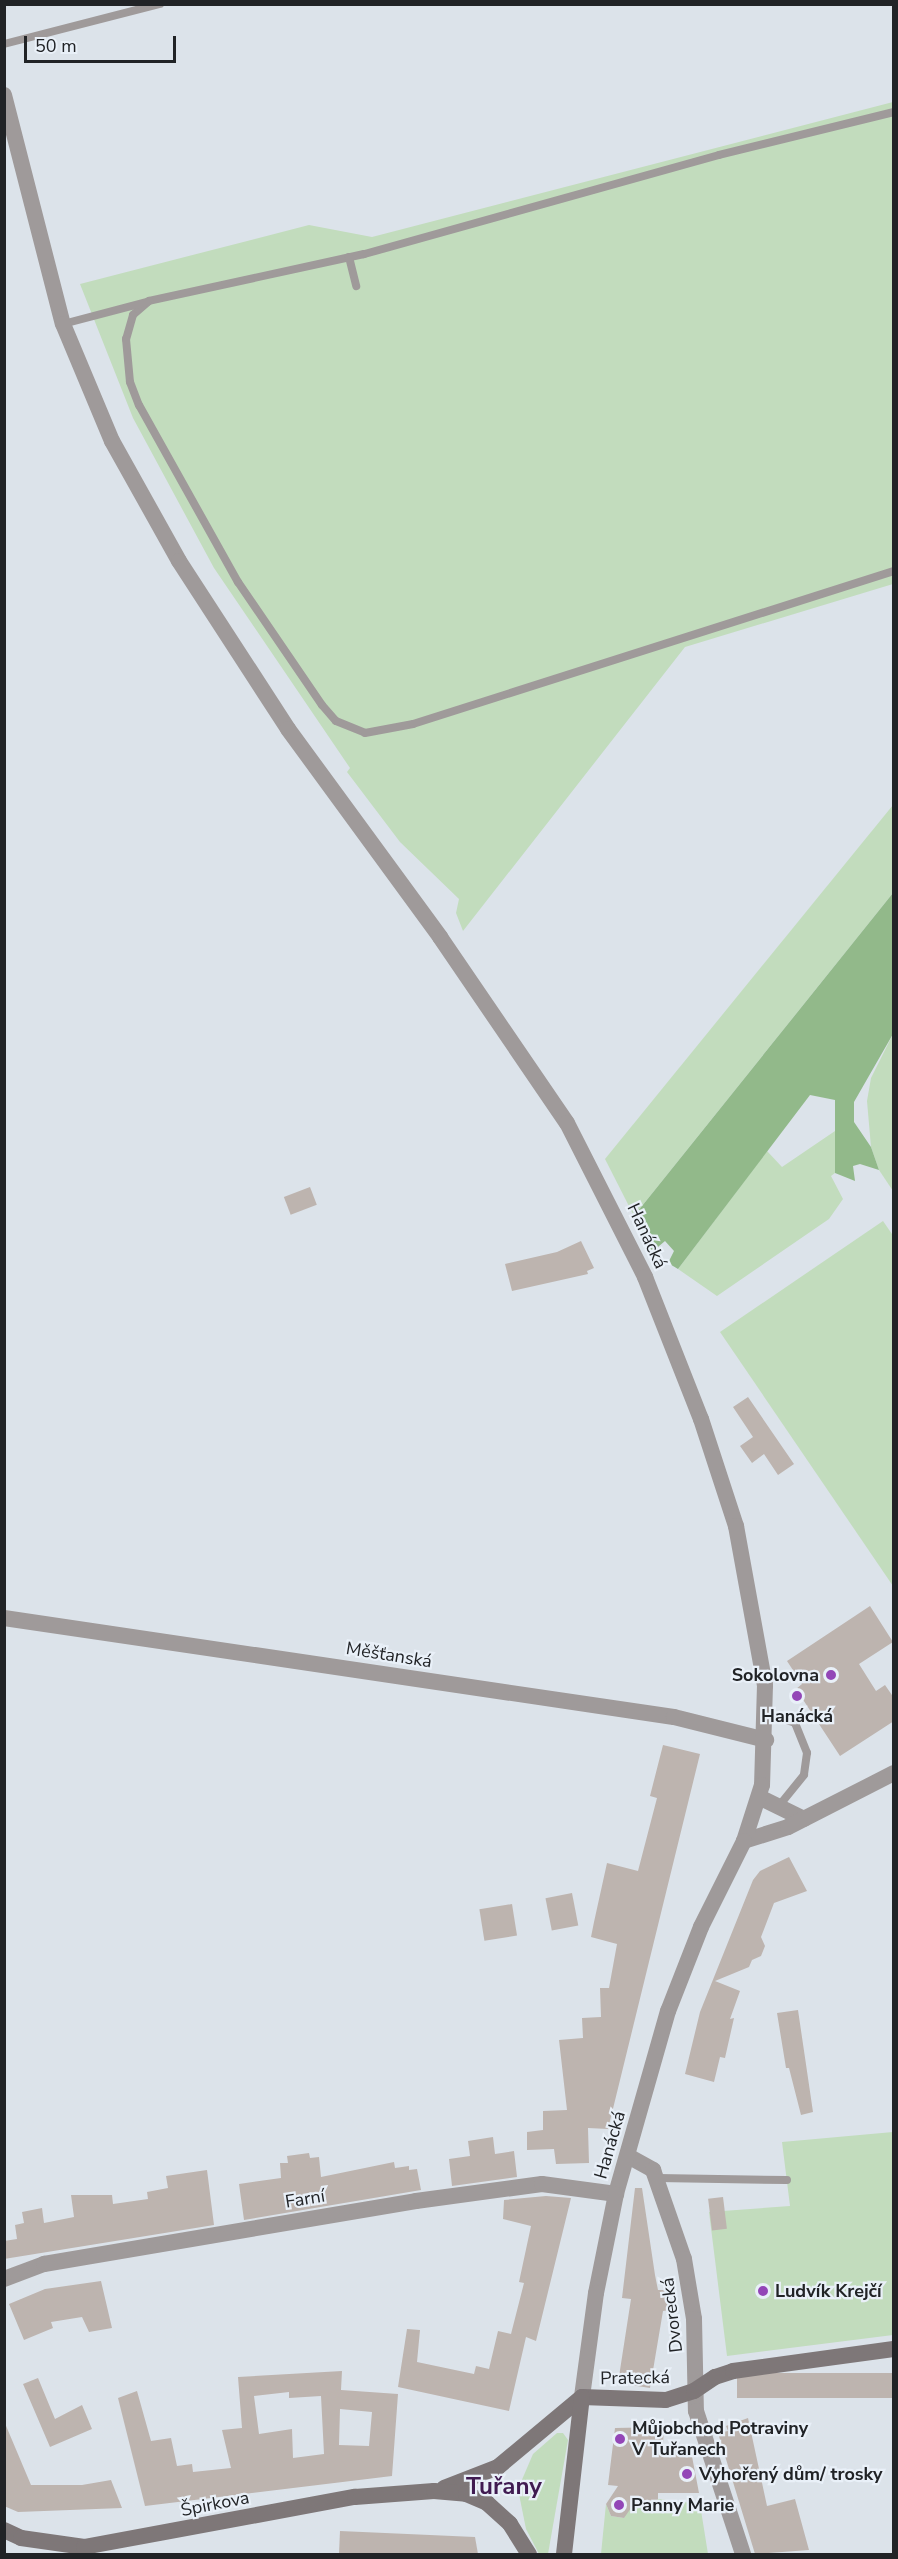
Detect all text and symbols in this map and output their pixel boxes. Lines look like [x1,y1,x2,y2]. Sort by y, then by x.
scale bar [27,24,178,62]
text: 50 m [35,34,77,58]
street label: Hanácká [622,1200,672,1272]
street label: Měšťanská [344,1638,434,1672]
place label: Sokolovna [732,1664,819,1686]
marker: Sokolovna [824,1668,838,1682]
marker: Hanácká [790,1689,804,1703]
place label: Hanácká [761,1705,833,1727]
street label: Hanácká [590,2108,630,2182]
street label: Farní [284,2185,326,2213]
street label: Dvorecká [657,2276,687,2354]
place label: Ludvík Krejčí [775,2280,882,2302]
marker: Ludvík Krejčí [756,2284,770,2298]
street label: Pratecká [600,2367,670,2389]
place label: Můjobchod Potraviny V Tuřanech [632,2418,808,2460]
marker: Můjobchod Potraviny V Tuřanech [613,2432,627,2446]
place label: Vyhořený dům/ trosky [699,2463,882,2485]
marker: Vyhořený dům/ trosky [680,2467,694,2481]
district label: Tuřany [466,2473,542,2501]
street label: Špirkova [179,2487,251,2521]
place label: Panny Marie [631,2494,734,2516]
marker: Panny Marie [612,2498,626,2512]

